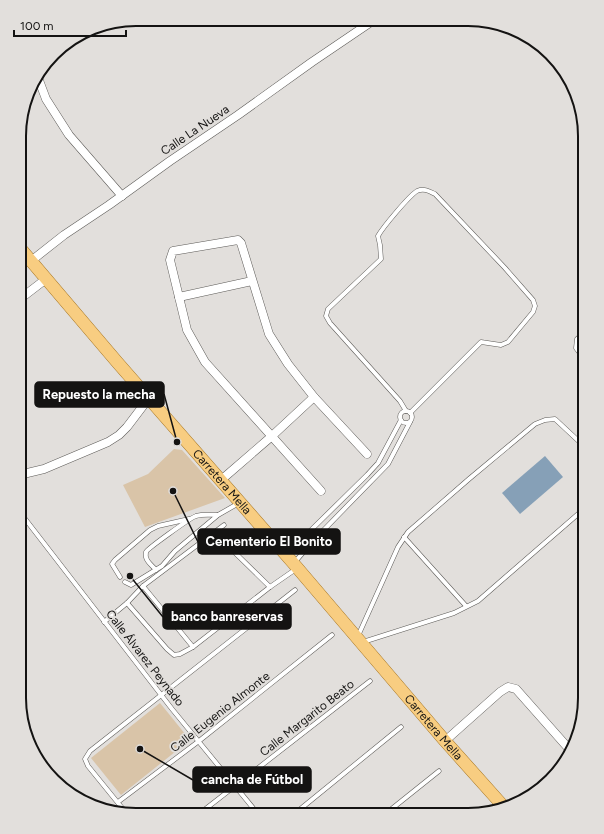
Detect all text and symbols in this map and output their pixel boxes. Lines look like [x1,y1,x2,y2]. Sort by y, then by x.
scale bar [14,12,126,38]
text: 100 m [20,19,54,33]
street label: Calle La Nueva [158,102,232,158]
callout: Repuesto la mecha [35,382,164,407]
text: Repuesto la mecha [43,387,156,402]
street label: Carretera Mella [190,446,254,517]
callout: Cementerio El Bonito [198,529,340,554]
text: Cementerio El Bonito [206,534,333,549]
callout: banco banreservas [163,604,291,629]
street label: Calle Álvarez Peynado [103,607,187,709]
text: banco banreservas [171,609,283,624]
street label: Calle Eugenio Almonte [168,669,273,755]
street label: Calle Margarito Beato [257,677,357,759]
street label: Carretera Mella [401,692,466,763]
callout: cancha de Fútbol [193,767,311,792]
text: cancha de Fútbol [201,772,303,787]

